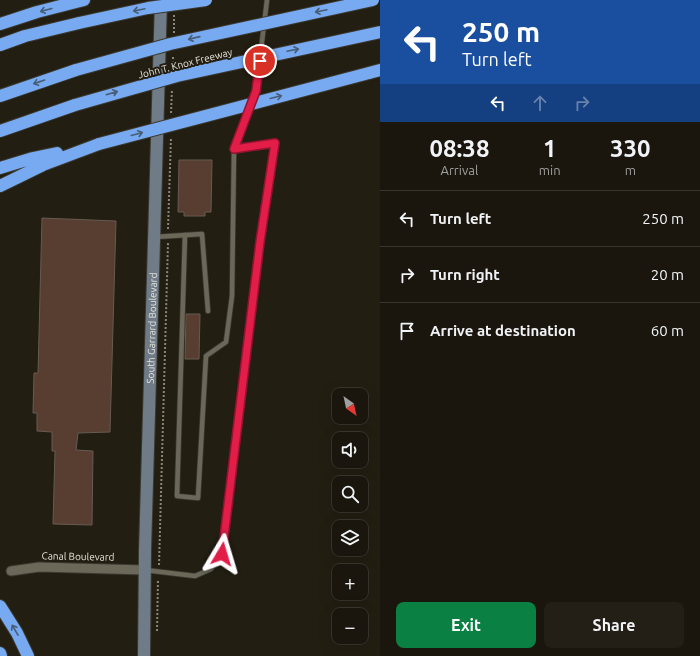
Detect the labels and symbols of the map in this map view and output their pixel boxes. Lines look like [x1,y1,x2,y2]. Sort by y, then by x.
one-way arrow [133,6,146,14]
one-way arrow [40,7,53,14]
one-way arrow [315,8,328,16]
one-way arrow [188,35,201,43]
pin [243,44,277,78]
street label: John T. Knox Freeway [137,46,234,81]
one-way arrow [286,46,299,54]
one-way arrow [33,79,45,87]
one-way arrow [105,89,118,96]
one-way arrow [269,92,282,100]
one-way arrow [130,129,143,137]
street label: South Garrard Boulevard [145,272,159,384]
north arrow [332,388,368,424]
position arrow [201,533,243,575]
street label: Canal Boulevard [42,550,115,563]
one-way arrow [11,625,19,636]

